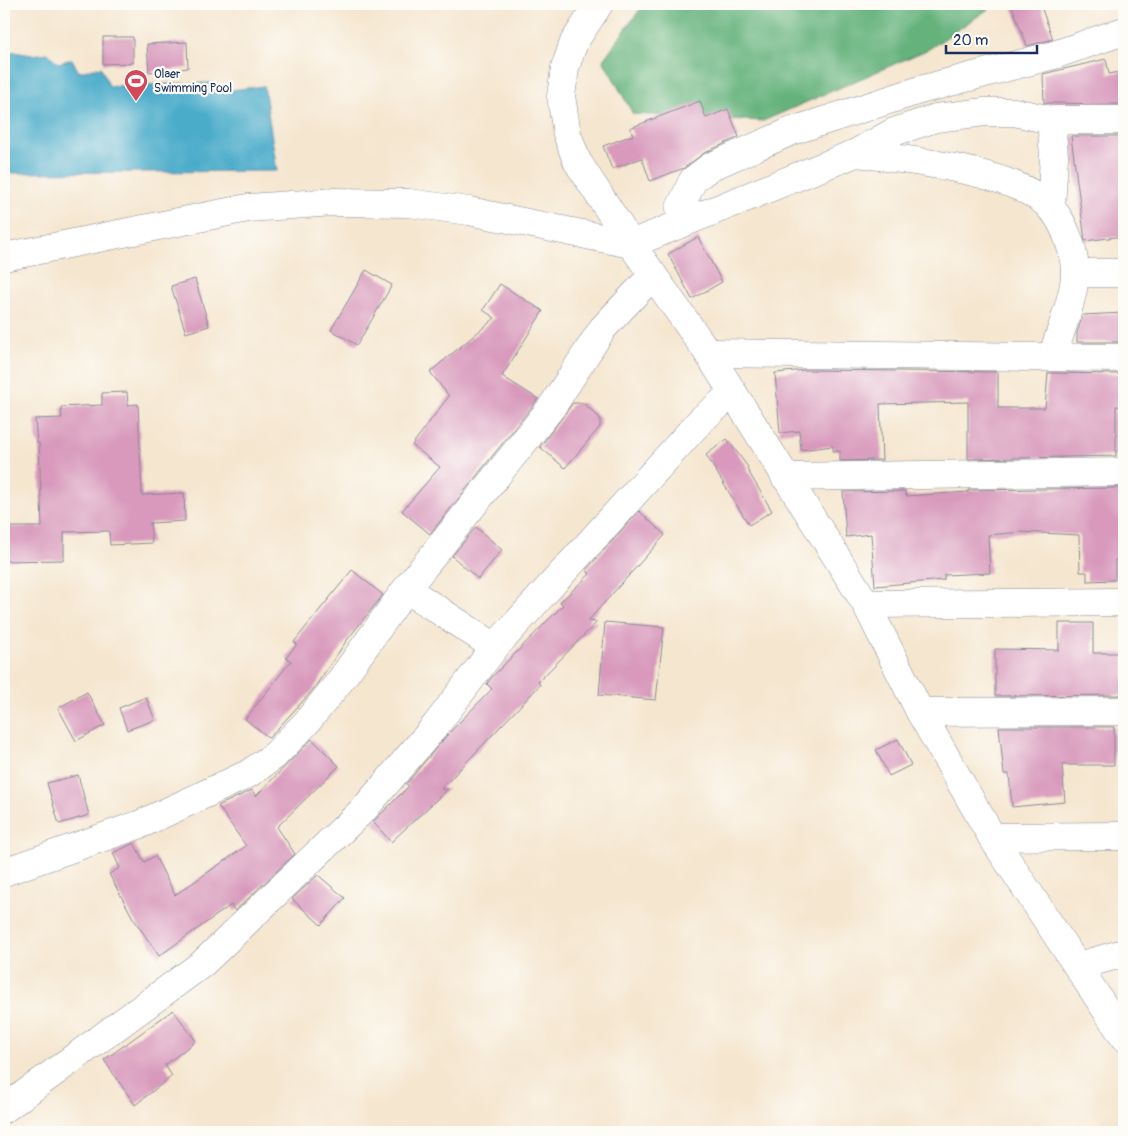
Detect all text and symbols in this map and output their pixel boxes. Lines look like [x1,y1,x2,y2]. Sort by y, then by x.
scale bar [946,22,1037,54]
text: 20 m [953,31,988,50]
place label: Olaer Swimming Pool [154,67,232,96]
sports icon: Olaer Swimming Pool [123,68,149,102]

